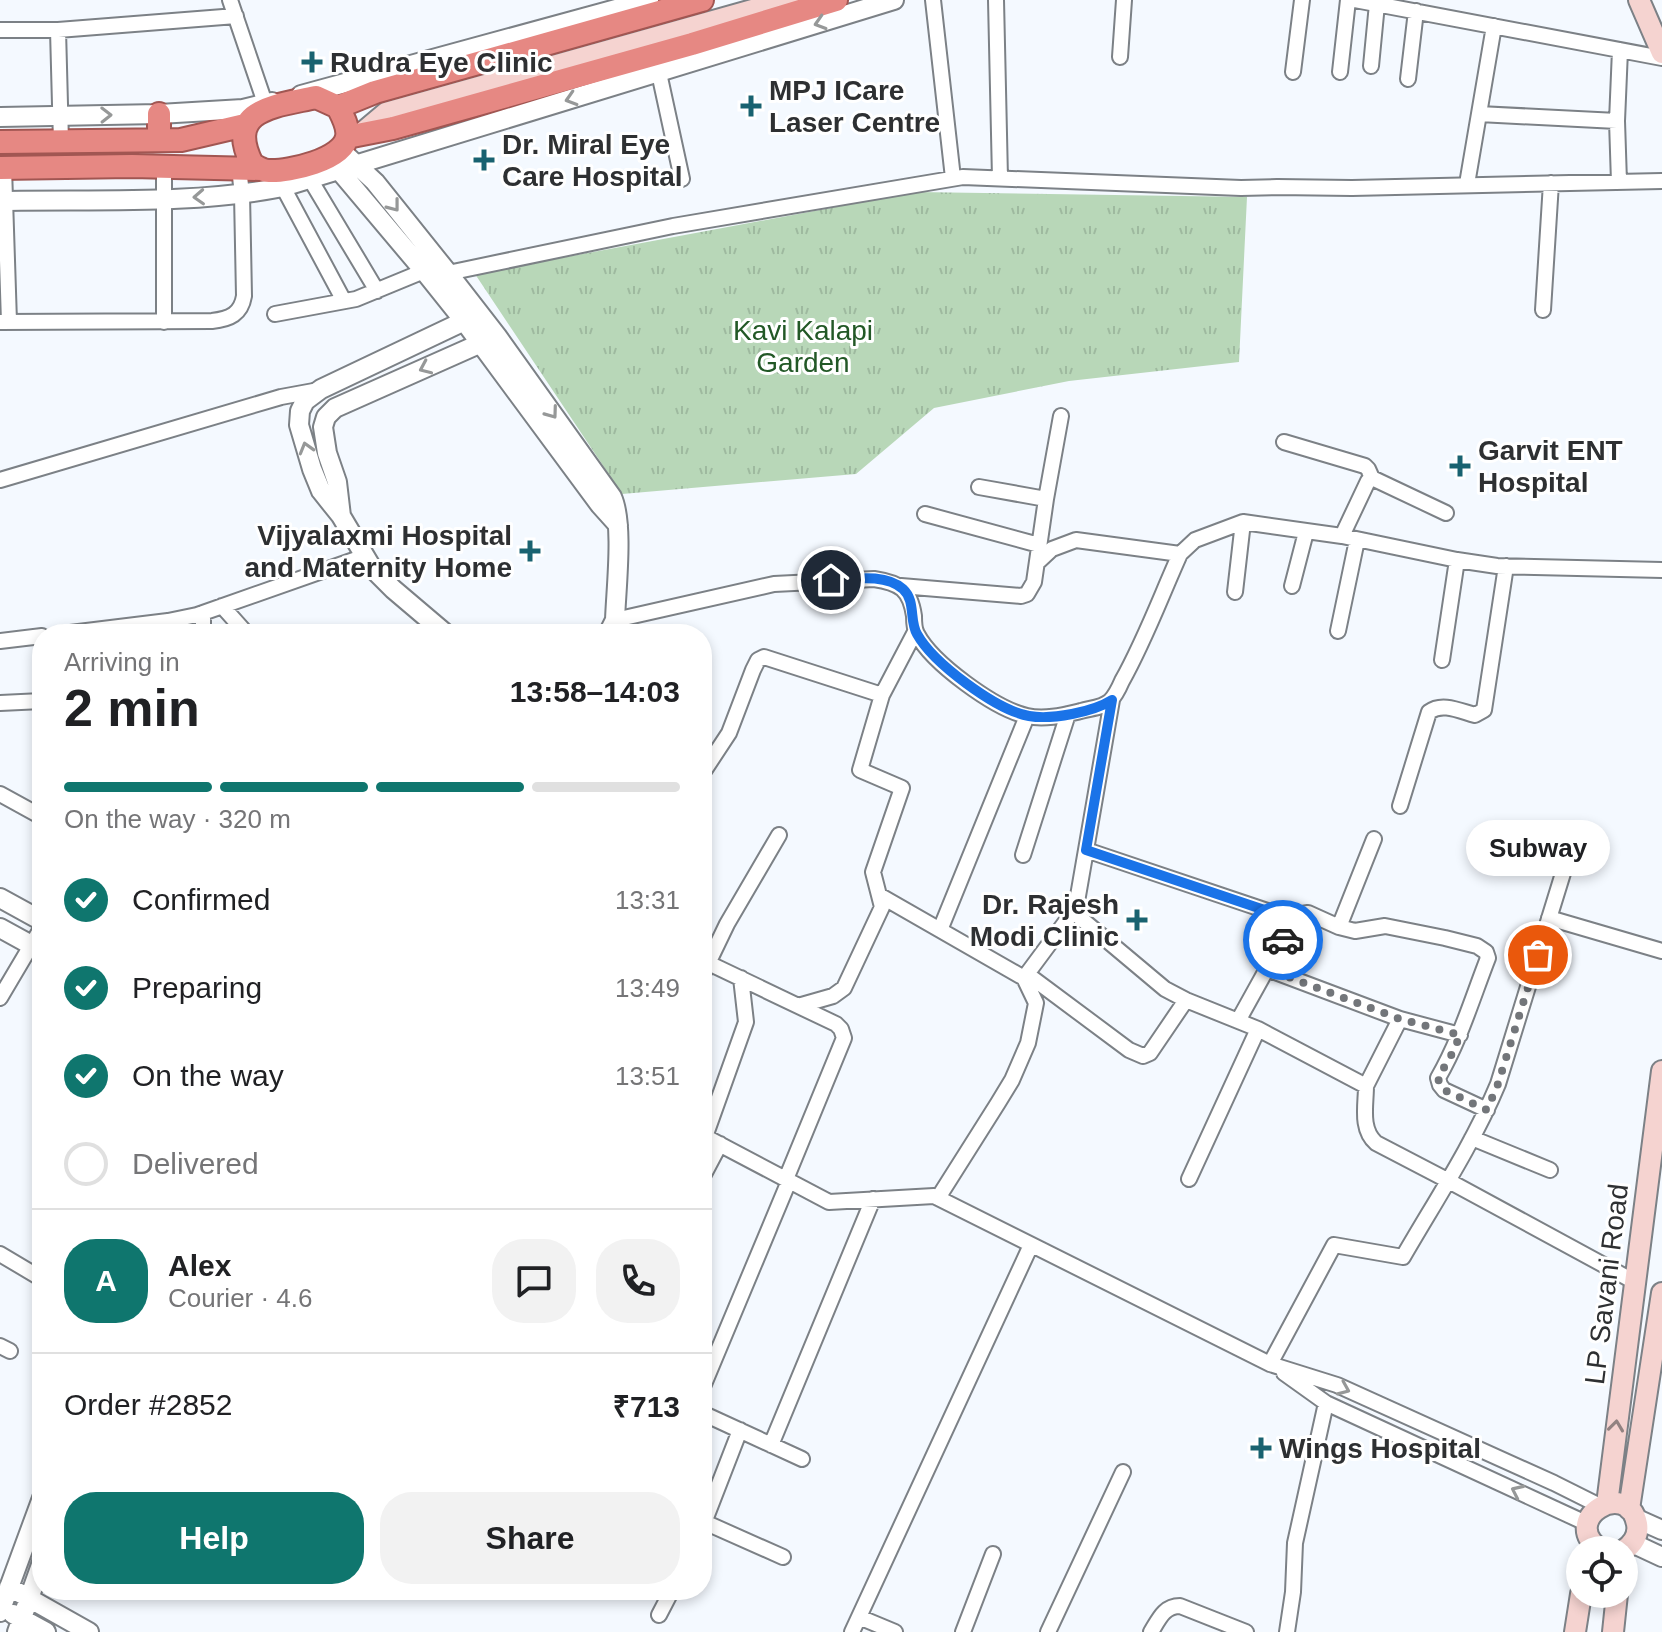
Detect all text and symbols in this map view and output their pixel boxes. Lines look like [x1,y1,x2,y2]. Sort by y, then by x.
one-way arrow [813,14,827,30]
place label: Rudra Eye Clinic [330,47,553,78]
marker: Rudra Eye Clinic [301,51,323,73]
place label: MPJ ICare Laser Centre [769,75,940,138]
one-way arrow [565,90,579,106]
marker: MPJ ICare Laser Centre [740,95,762,117]
one-way arrow [100,106,113,124]
place label: Dr. Miral Eye Care Hospital [502,129,683,192]
marker: Dr. Miral Eye Care Hospital [473,149,495,171]
one-way arrow [192,188,205,205]
one-way arrow [384,197,399,211]
park label: Kavi Kalapi Garden [733,315,873,378]
one-way arrow [419,358,434,374]
one-way arrow [542,404,556,418]
place label: Garvit ENT Hospital [1478,435,1623,498]
one-way arrow [299,441,315,455]
marker: Garvit ENT Hospital [1449,455,1471,477]
place label: Vijyalaxmi Hospital and Maternity Home [244,520,512,583]
marker: Vijyalaxmi Hospital and Maternity Home [519,540,541,562]
pin [797,546,865,614]
icon: home [809,558,853,602]
text: Arriving in [64,647,180,677]
text: 13:58–14:03 [510,675,680,708]
text: 2 min [64,679,200,737]
text: On the way · 320 m [64,804,291,834]
callout: Subway [1466,819,1610,875]
text: Subway [1489,833,1587,863]
icon: check [64,878,108,922]
text: Confirmed [132,883,270,916]
text: 13:31 [615,885,680,915]
place label: Dr. Rajesh Modi Clinic [970,889,1119,952]
courier [1243,900,1323,980]
marker: Dr. Rajesh Modi Clinic [1126,909,1148,931]
icon: car [1261,918,1305,962]
pin [1504,921,1572,989]
icon: bag [1516,933,1560,977]
icon: check [64,966,108,1010]
text: Preparing [132,971,262,1004]
text: 13:49 [615,973,680,1003]
icon: check [64,1054,108,1098]
text: On the way [132,1059,284,1092]
text: 13:51 [615,1061,680,1091]
text: Delivered [132,1147,259,1180]
street label: LP Savani Road [1579,1182,1634,1386]
button: chat [492,1239,576,1323]
button: phone [596,1239,680,1323]
text: Alex [168,1249,231,1282]
text: A [95,1264,117,1297]
text: Courier · 4.6 [168,1283,313,1313]
one-way arrow [1336,1380,1350,1396]
text: Order #2852 [64,1388,232,1421]
text: ₹713 [613,1390,680,1423]
one-way arrow [1607,1419,1624,1433]
place label: Wings Hospital [1279,1433,1481,1464]
marker: Wings Hospital [1250,1437,1272,1459]
one-way arrow [1511,1485,1525,1501]
button: Help [64,1492,364,1584]
button: Share [380,1492,680,1584]
map controls [1566,1536,1638,1608]
button: locate [1566,1536,1638,1608]

